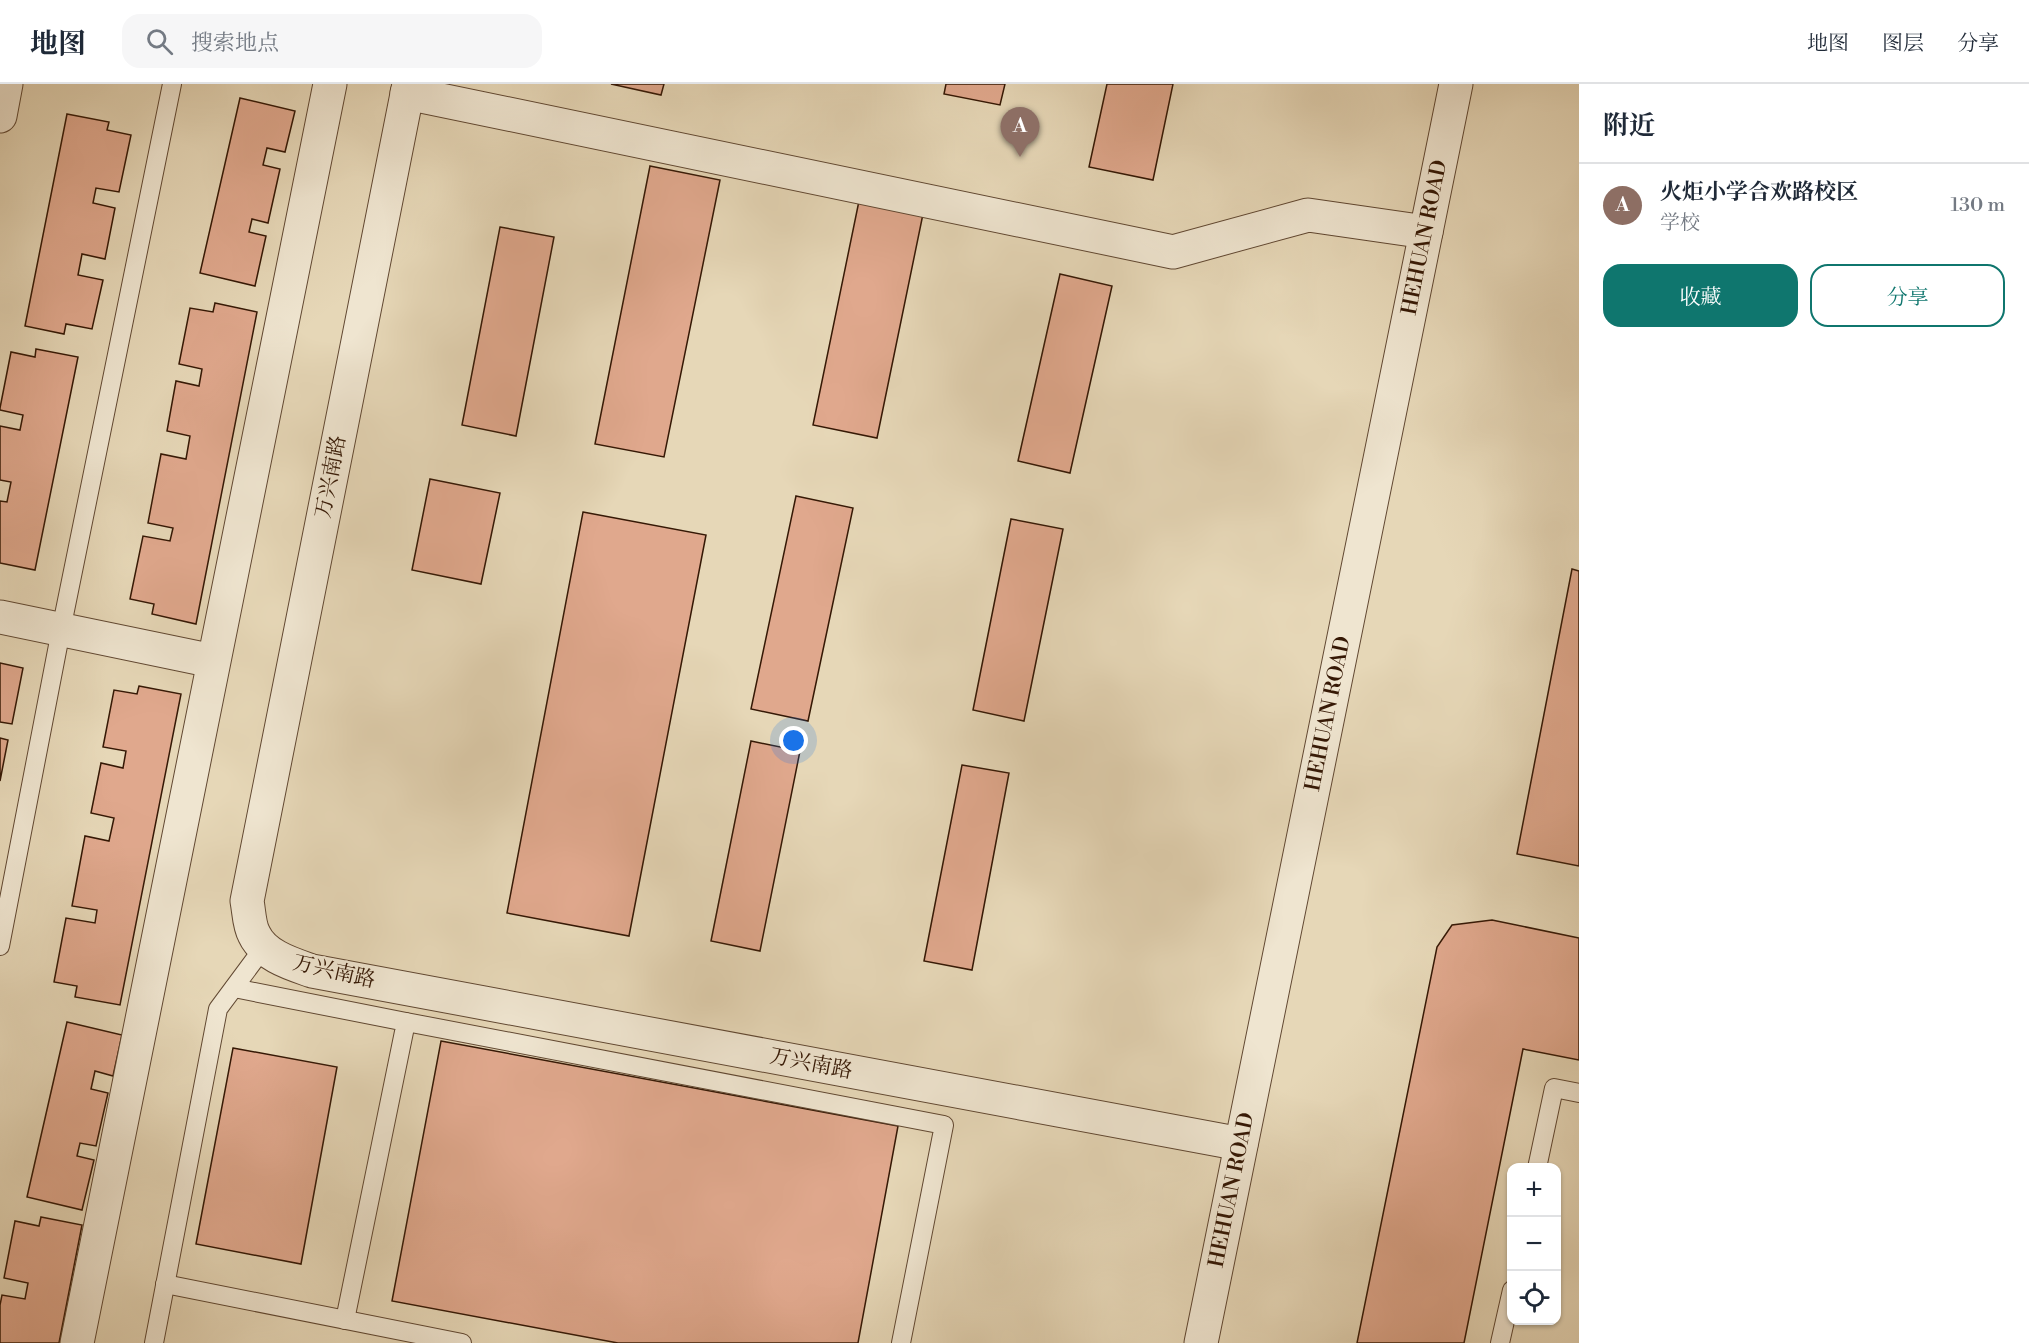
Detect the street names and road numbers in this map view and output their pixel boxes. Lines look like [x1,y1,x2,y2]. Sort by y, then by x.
street label: HEHUAN ROAD [1397,158,1453,317]
street label: 万兴南路 [310,433,352,521]
street label: HEHUAN ROAD [1300,634,1357,794]
street label: 万兴南路 [290,950,378,994]
street label: 万兴南路 [767,1043,855,1085]
street label: HEHUAN ROAD [1204,1110,1260,1270]

